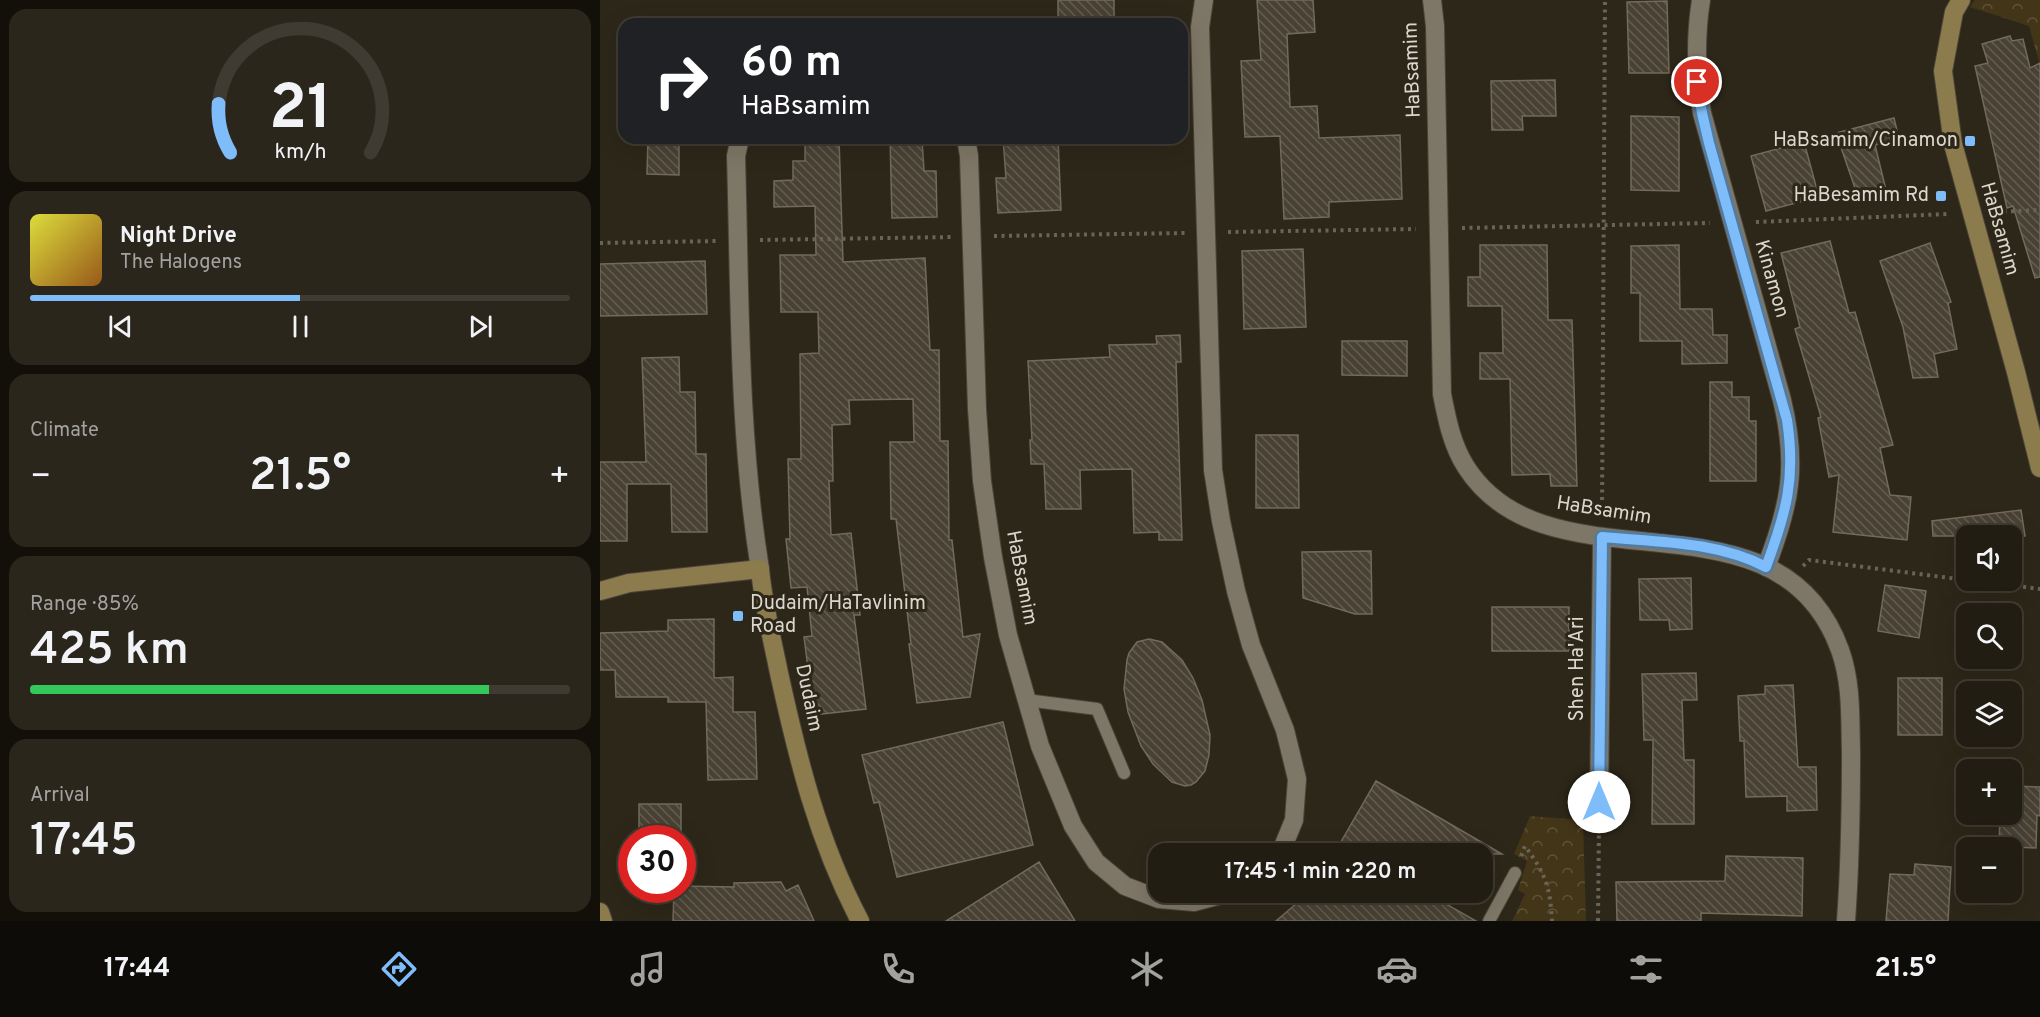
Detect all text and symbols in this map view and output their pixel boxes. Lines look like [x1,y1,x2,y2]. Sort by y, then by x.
street label: HaBsamim [1398,22,1428,118]
text: 60 m [741,38,842,91]
icon: right [642,42,720,120]
pin [1671,56,1722,107]
icon: arrive [1680,65,1713,98]
text: 21 [268,72,332,151]
text: HaBsamim [741,90,871,124]
place label: HaBsamim/Cinamon [1773,128,1958,154]
marker: HaBsamim/Cinamon [1963,134,1977,148]
text: km/h [274,139,326,166]
street label: HaBsamim [1973,179,2025,279]
place label: HaBesamim Rd [1794,183,1929,209]
marker: HaBesamim Rd [1934,189,1948,203]
text: Night Drive [120,223,237,250]
street label: Kinamon [1747,237,1795,321]
text: The Halogens [120,250,242,276]
icon: previous [104,310,137,343]
icon: pause [284,310,317,343]
icon: next [464,310,497,343]
text: Climate [30,418,99,444]
text: 21.5° [249,449,351,506]
text: − [30,457,51,499]
text: + [549,457,570,499]
street label: HaBsamim [1555,491,1653,531]
map controls [1956,525,2022,903]
button: sound [1956,525,2022,591]
street label: HaBsamim [999,528,1043,628]
place label: Dudaim/HaTavlinim Road [750,591,926,640]
text: Range · 85% [30,592,139,618]
button: search [1956,603,2022,669]
marker: Dudaim/HaTavlinim Road [731,609,745,623]
street label: Shen Ha'Ari [1565,617,1591,722]
text: 425 km [30,623,189,680]
street label: Dudaim [788,662,828,734]
button: layers [1956,681,2022,747]
button: + [1956,759,2022,825]
position arrow [1567,770,1631,834]
text: Arrival [30,783,90,809]
text: 17:45 [30,814,138,871]
speed limit sign: 30 [618,825,696,903]
button: − [1956,837,2022,903]
text: 17:45 · 1 min · 220 m [1225,859,1416,886]
icon: directions [378,948,420,990]
icon: music [627,948,669,990]
icon: phone [877,948,919,990]
icon: climate [1126,948,1168,990]
icon: car [1376,948,1418,990]
icon: filters [1625,948,1667,990]
text: 17:44 [104,952,170,986]
text: 21.5° [1874,952,1936,986]

